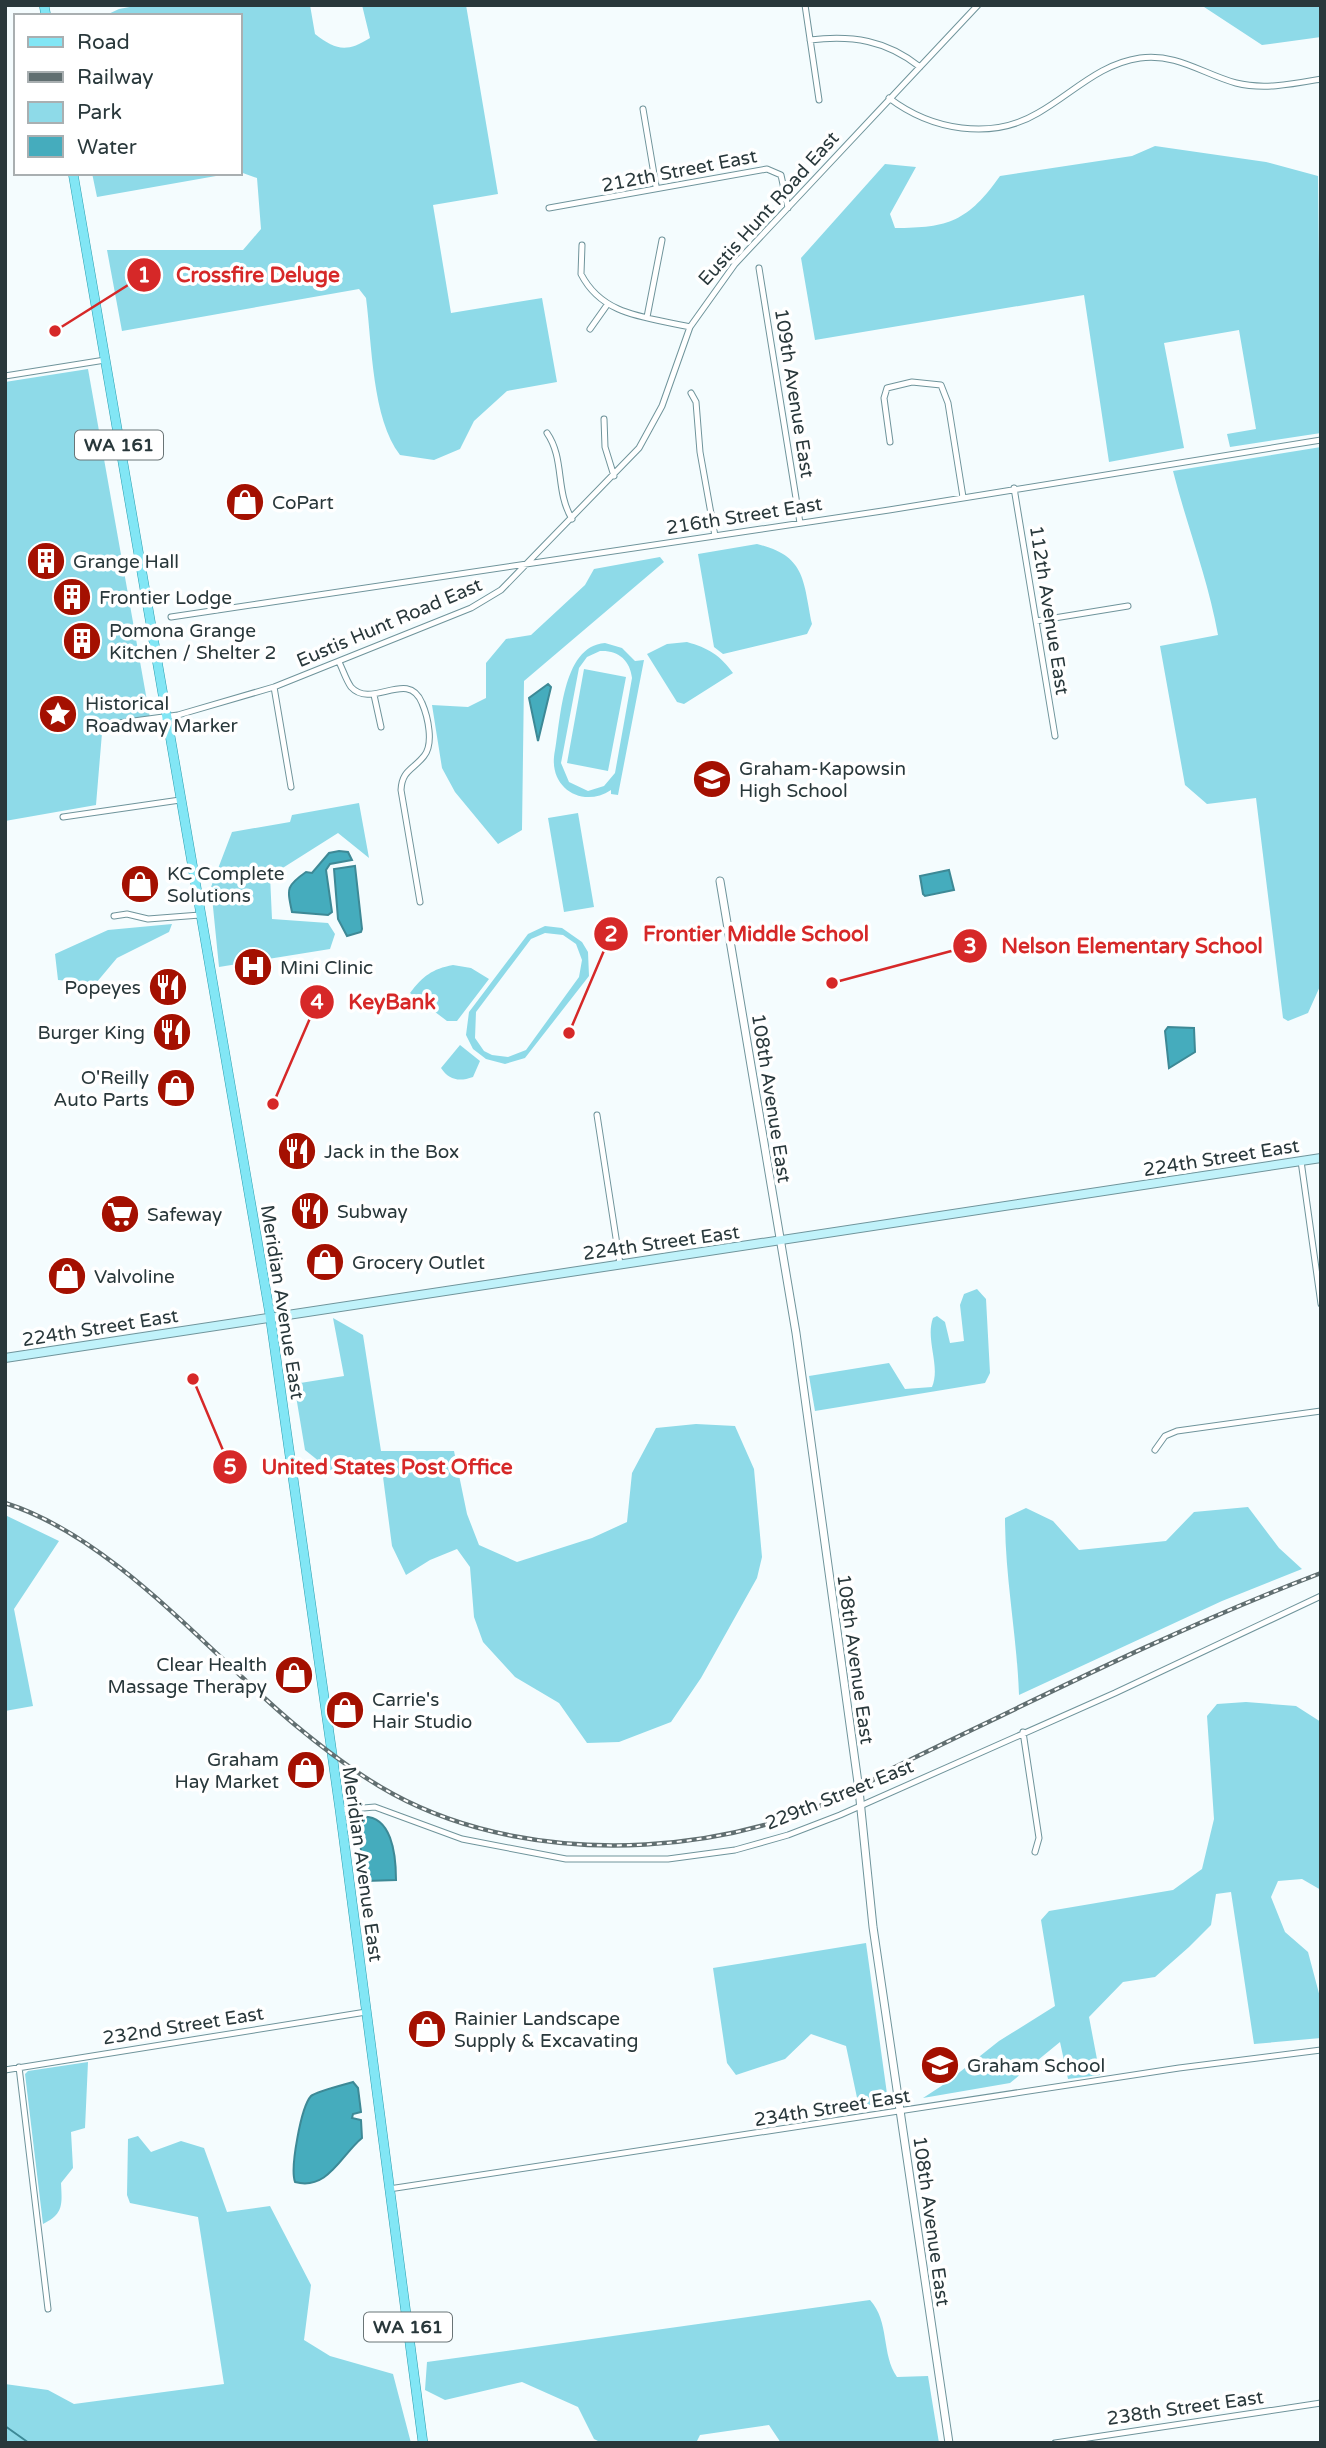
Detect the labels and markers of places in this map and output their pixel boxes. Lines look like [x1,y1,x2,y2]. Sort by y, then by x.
callout: Crossfire Deluge [127,254,354,296]
shop icon: CoPart [224,481,266,523]
place label: CoPart [272,492,334,514]
building icon: Grange Hall [25,540,67,582]
place label: Grange Hall [73,551,179,573]
building icon: Frontier Lodge [51,576,93,618]
place label: Frontier Lodge [99,587,232,609]
building icon: Pomona Grange Kitchen / Shelter 2 [61,620,103,662]
place label: Pomona Grange Kitchen / Shelter 2 [109,620,277,664]
place icon: Historical Roadway Marker [37,693,79,735]
place label: Historical Roadway Marker [85,693,239,737]
school or university icon: Graham-Kapowsin High School [691,758,733,800]
place label: Graham-Kapowsin High School [739,758,906,802]
shop icon: KC Complete Solutions [119,863,161,905]
place label: KC Complete Solutions [167,863,285,907]
callout: Frontier Middle School [594,913,883,955]
callout: Nelson Elementary School [953,925,1277,967]
hospital icon: Mini Clinic [232,946,274,988]
place label: Mini Clinic [280,957,373,979]
restaurant icon: Popeyes [147,966,189,1008]
place label: Popeyes [64,977,141,999]
callout: KeyBank [299,981,450,1023]
restaurant icon: Burger King [151,1011,193,1053]
place label: Burger King [37,1022,145,1044]
place label: O'Reilly Auto Parts [53,1067,149,1111]
shop icon: O'Reilly Auto Parts [155,1067,197,1109]
restaurant icon: Jack in the Box [276,1130,318,1172]
place label: Jack in the Box [324,1141,459,1163]
restaurant icon: Subway [289,1190,331,1232]
supermarket icon: Safeway [99,1193,141,1235]
place label: Subway [337,1201,408,1223]
place label: Safeway [147,1204,222,1226]
shop icon: Grocery Outlet [304,1241,346,1283]
place label: Grocery Outlet [352,1252,485,1274]
shop icon: Valvoline [46,1255,88,1297]
place label: Valvoline [94,1266,175,1288]
callout: United States Post Office [213,1446,527,1488]
place label: Clear Health Massage Therapy [108,1654,267,1698]
shop icon: Clear Health Massage Therapy [273,1654,315,1696]
shop icon: Carrie's Hair Studio [324,1689,366,1731]
place label: Carrie's Hair Studio [372,1689,472,1733]
place label: Graham Hay Market [174,1749,279,1793]
shop icon: Graham Hay Market [285,1749,327,1791]
shop icon: Rainier Landscape Supply & Excavating [406,2008,448,2050]
place label: Rainier Landscape Supply & Excavating [454,2008,639,2052]
school or university icon: Graham School [919,2044,961,2086]
place label: Graham School [967,2055,1105,2077]

